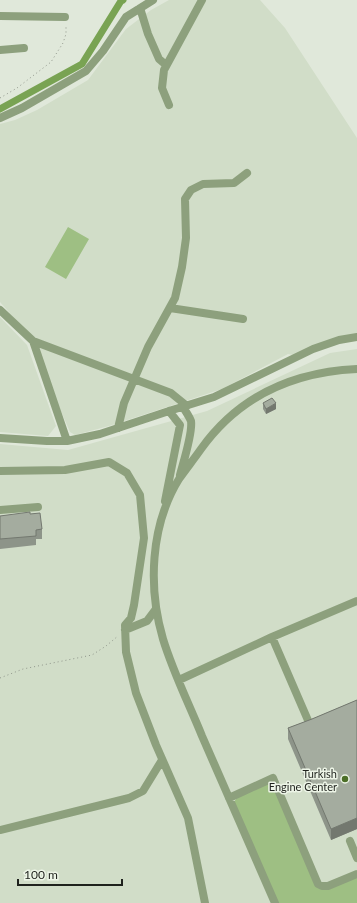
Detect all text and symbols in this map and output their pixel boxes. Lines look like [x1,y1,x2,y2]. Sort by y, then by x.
place label: Turkish Engine Center [269,767,337,793]
marker: Turkish Engine Center [340,774,350,784]
scale bar [18,861,122,887]
text: 100 m [24,867,58,882]

